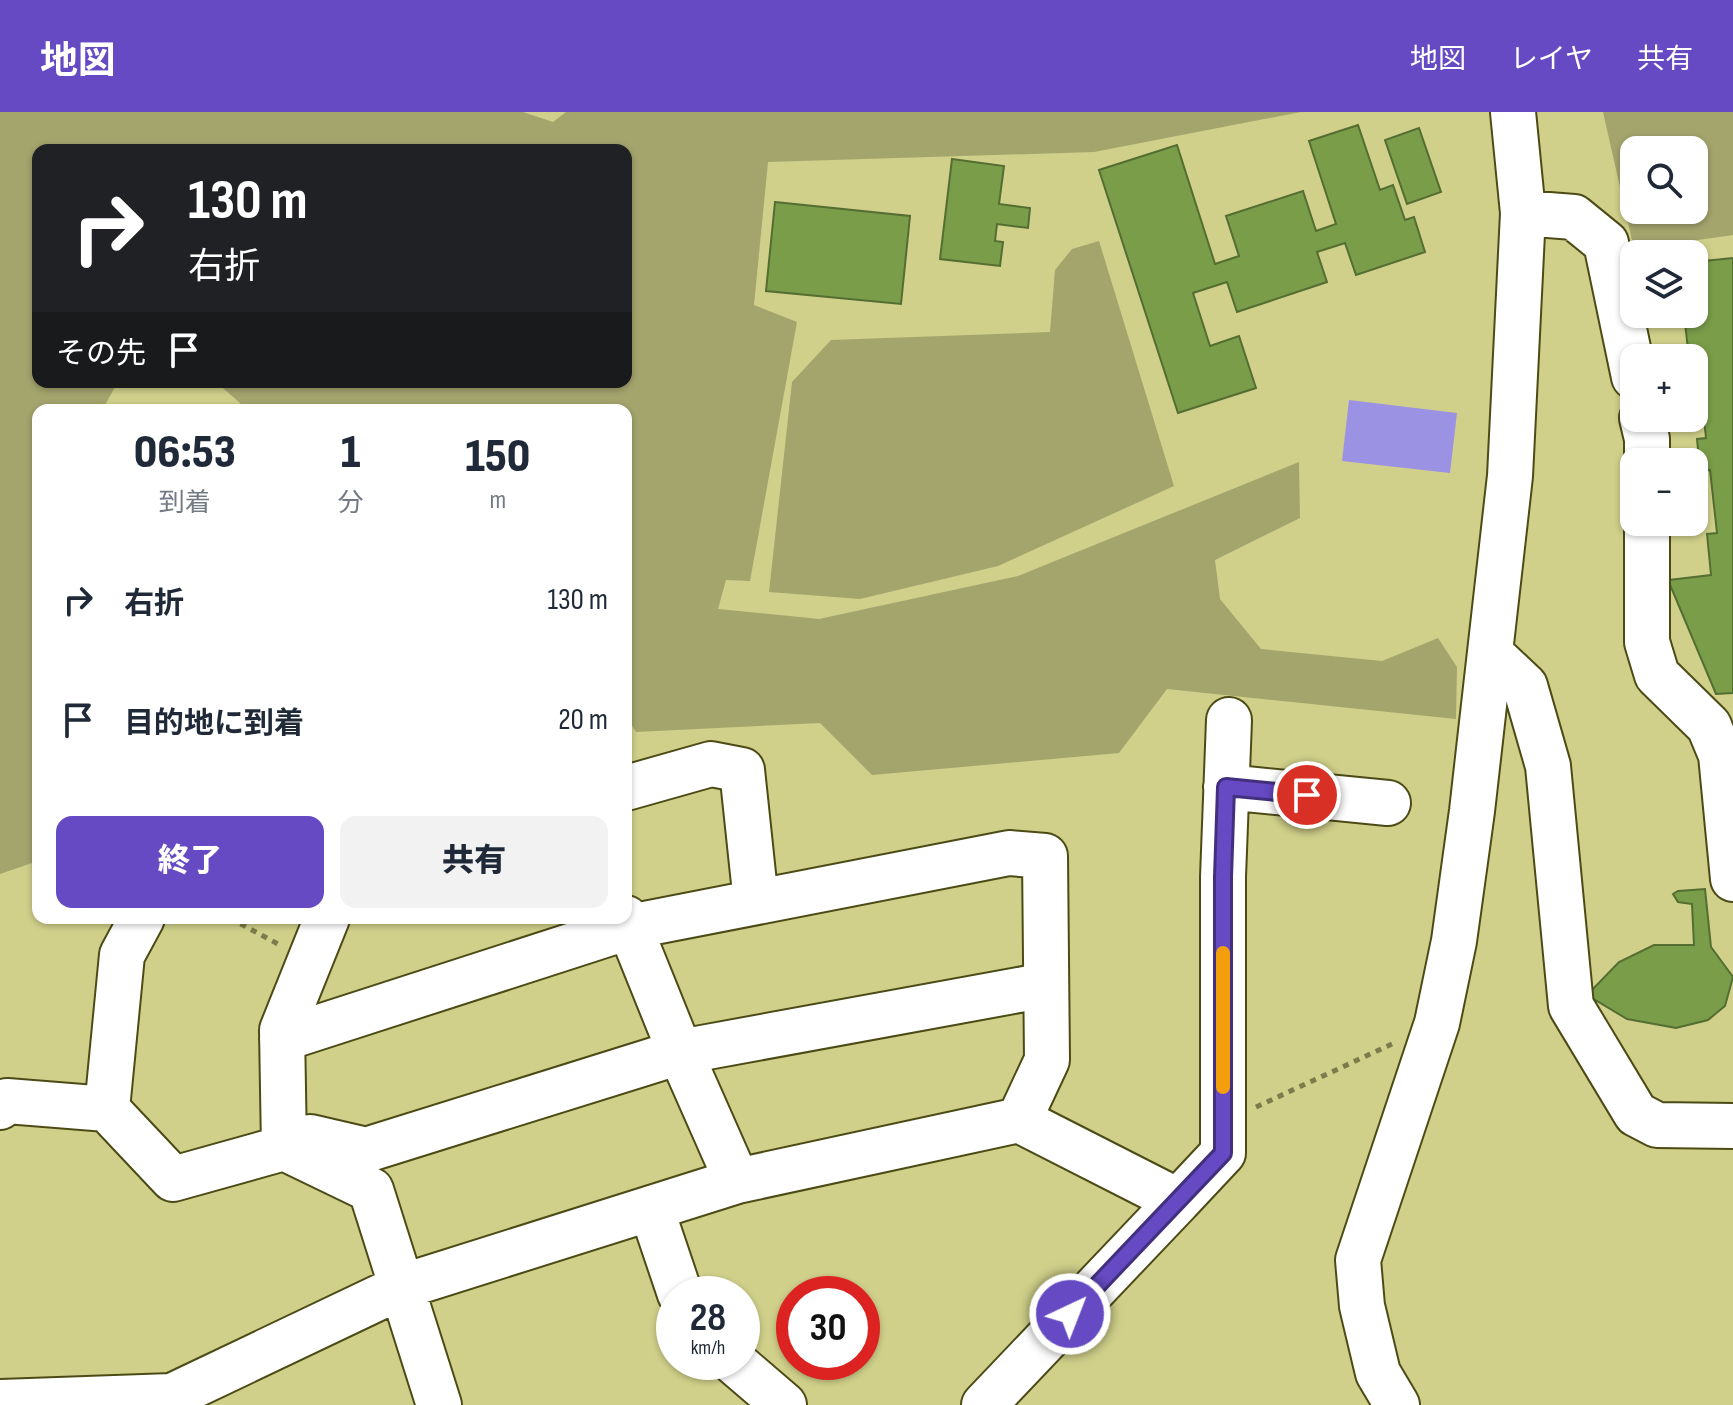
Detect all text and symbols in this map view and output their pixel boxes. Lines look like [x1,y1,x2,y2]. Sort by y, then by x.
text: 地図 [40,39,116,84]
text: 地図 [1410,43,1466,76]
text: レイヤ [1510,43,1593,76]
text: 共有 [1637,43,1693,76]
map controls [1620,136,1708,536]
button: search [1620,136,1708,224]
text: 130 m [188,168,308,235]
icon: right [56,176,160,280]
button: layers [1620,240,1708,328]
text: 右折 [188,246,260,289]
icon: arrive [162,328,206,372]
text: その先 [56,336,146,372]
button: + [1620,344,1708,432]
text: 06:53 [134,424,236,481]
text: 1 [341,424,360,481]
text: 150 [465,428,530,485]
button: − [1620,448,1708,536]
text: m [489,485,506,516]
text: 到着 [159,488,211,519]
text: 分 [338,488,364,519]
icon: right [56,578,100,622]
text: 130 m [548,582,608,618]
text: 右折 [124,586,184,622]
icon: arrive [56,698,100,742]
text: 20 m [558,702,608,738]
text: 目的地に到着 [124,706,304,742]
pin [1273,761,1341,829]
icon: arrive [1285,773,1329,817]
button: 終了 [56,816,324,908]
button: 共有 [340,816,608,908]
position arrow [1028,1272,1112,1356]
speed limit sign: 30 [776,1276,880,1380]
text: 28 [690,1294,726,1342]
text: km/h [691,1336,725,1360]

